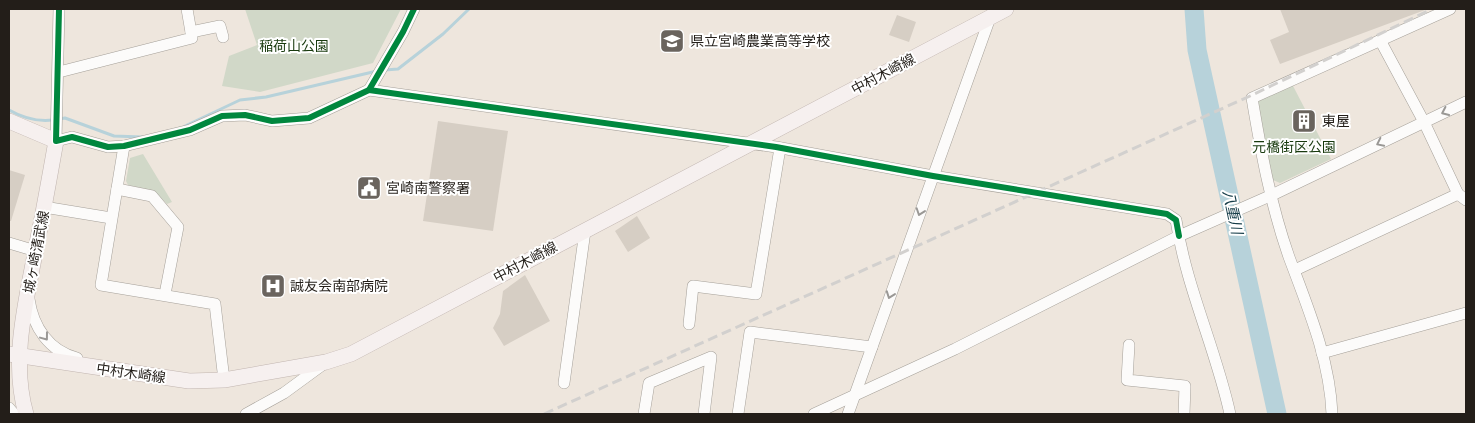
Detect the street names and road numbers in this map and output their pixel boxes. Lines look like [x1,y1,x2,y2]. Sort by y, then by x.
street label: 中村木崎線 [848,50,918,98]
street label: 城ヶ崎清武線 [19,209,53,295]
street label: 中村木崎線 [490,238,560,286]
street label: 中村木崎線 [95,359,167,387]

